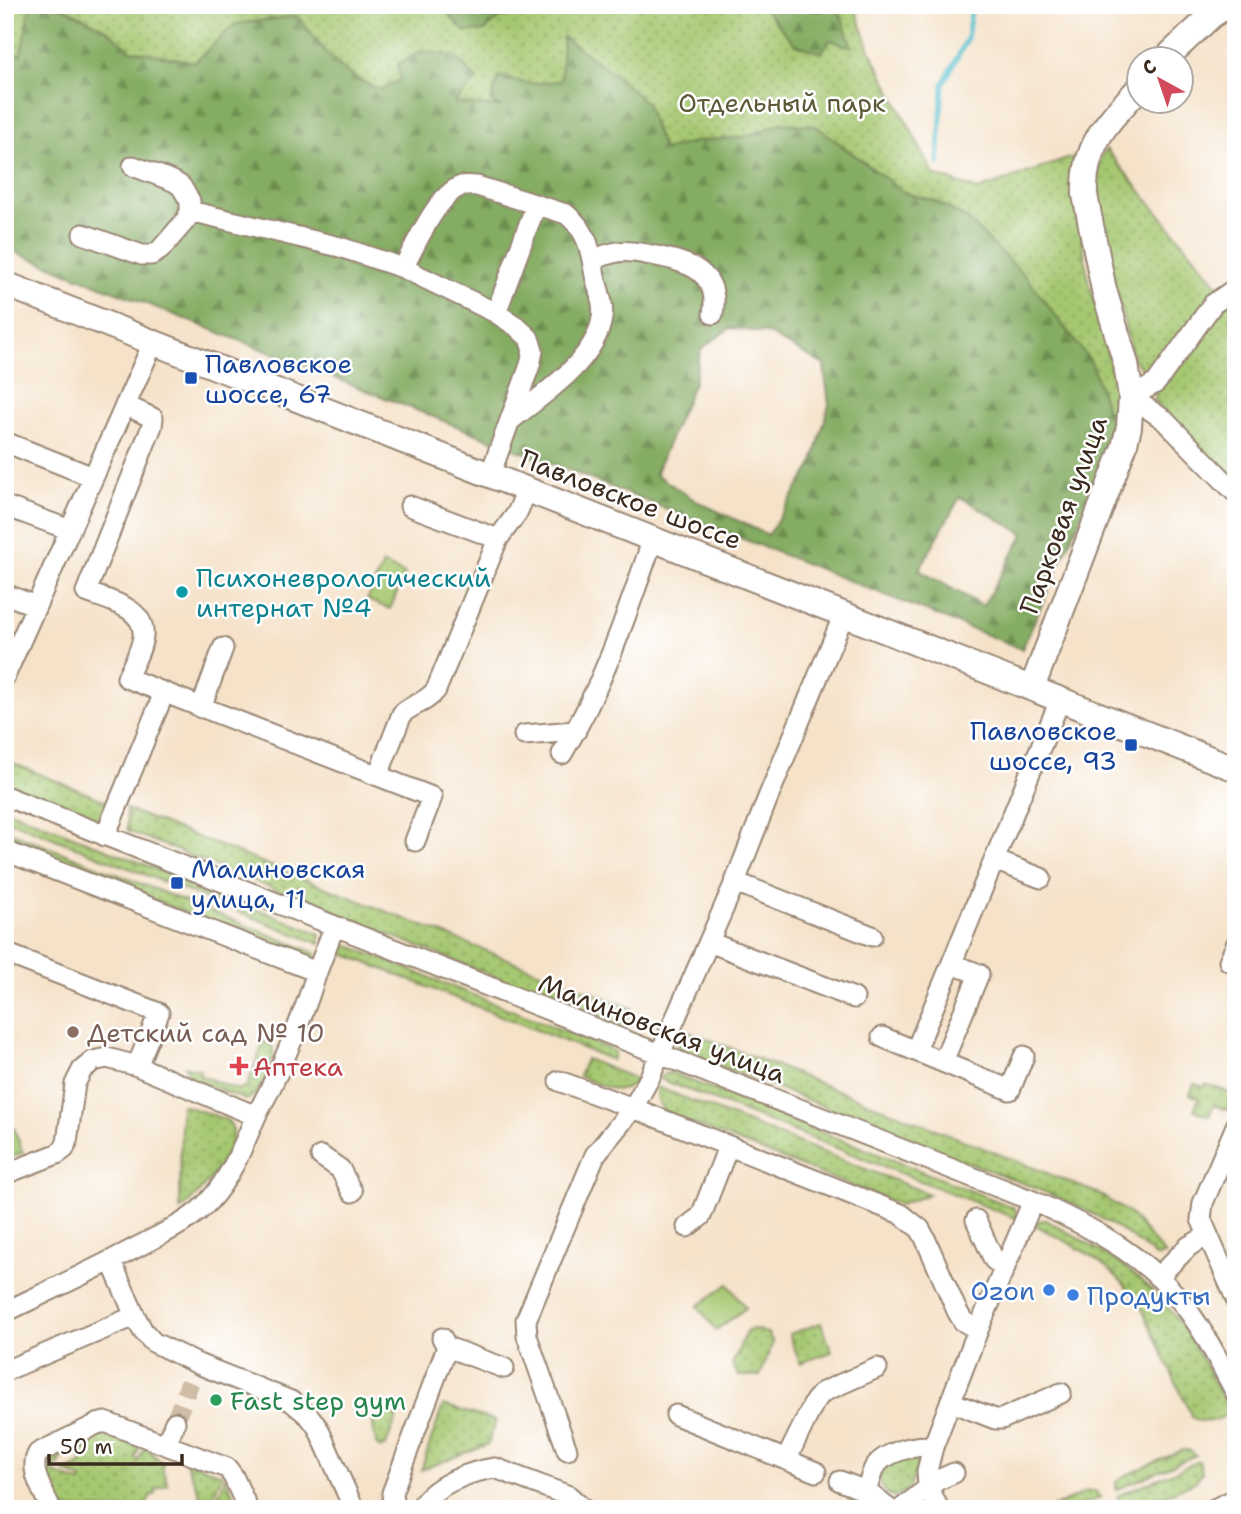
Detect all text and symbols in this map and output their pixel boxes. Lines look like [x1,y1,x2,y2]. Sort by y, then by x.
north arrow [1126,46,1196,116]
text: С [1137,54,1162,81]
park label: Отдельный парк [678,85,886,120]
place label: Павловское шоссе, 67 [205,346,352,411]
marker: Павловское шоссе, 67 [183,370,199,386]
street label: Парковая улица [1011,411,1115,619]
street label: Павловское шоссе [515,441,747,557]
place label: Психоневрологический интернат №4 [196,560,491,625]
marker: Психоневрологический интернат №4 [174,584,190,600]
place label: Павловское шоссе, 93 [970,713,1117,778]
marker: Павловское шоссе, 93 [1123,737,1139,753]
place label: Малиновская улица, 11 [191,851,366,916]
marker: Малиновская улица, 11 [169,875,185,891]
street label: Малиновская улица [534,965,790,1091]
place label: Детский сад № 10 [87,1015,325,1050]
marker: Детский сад № 10 [65,1024,81,1040]
place label: Аптека [253,1049,343,1084]
marker: Аптека [231,1058,247,1074]
place label: Ozon [970,1273,1035,1308]
place label: Продукты [1087,1278,1211,1313]
marker: Ozon [1041,1282,1057,1298]
marker: Продукты [1065,1287,1081,1303]
place label: Fast step gym [230,1383,406,1418]
marker: Fast step gym [208,1392,224,1408]
scale bar [49,1423,182,1467]
text: 50 m [60,1433,113,1461]

